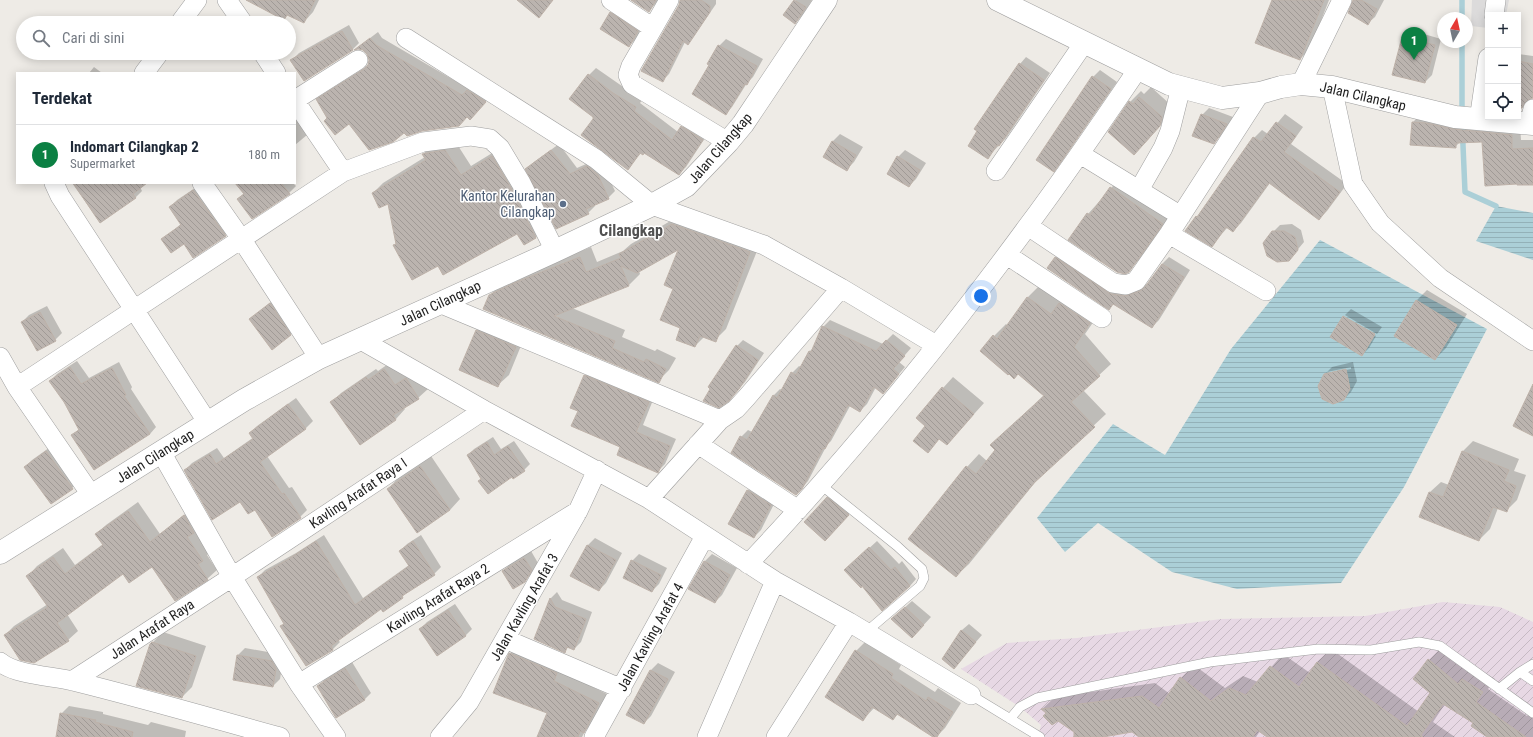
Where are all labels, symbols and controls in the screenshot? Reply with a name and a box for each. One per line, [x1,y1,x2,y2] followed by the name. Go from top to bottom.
[1437,12,1473,48] north arrow
[1485,12,1521,120] map controls
[1485,12,1521,48] button: +
[16,16,296,60] search box
[30,27,52,49] icon: search
[1401,27,1427,60] pin: 1
[62,29,124,47] text: Cari di sini
[1485,48,1521,84] button: −
[1318,78,1408,114] street label: Jalan Cilangkap
[1485,84,1521,120] button: locate
[32,88,92,108] text: Terdekat
[685,109,755,186] street label: Jalan Cilangkap
[70,138,199,156] text: Indomart Cilangkap 2
[42,147,48,162] text: 1
[248,147,280,162] text: 180 m
[70,156,135,171] text: Supermarket
[460,188,555,220] place label: Kantor Kelurahan Cilangkap
[558,199,568,209] marker: Kantor Kelurahan Cilangkap
[599,221,663,240] district label: Cilangkap
[397,277,483,329] street label: Jalan Cilangkap
[971,286,991,306] your location
[113,426,197,486] street label: Jalan Cilangkap
[306,454,410,532] street label: Kavling Arafat Raya I
[487,551,561,663] street label: Jalan Kavling Arafat 3
[384,560,492,636] street label: Kavling Arafat Raya 2
[614,580,686,694] street label: Jalan Kavling Arafat 4
[107,596,197,662] street label: Jalan Arafat Raya

